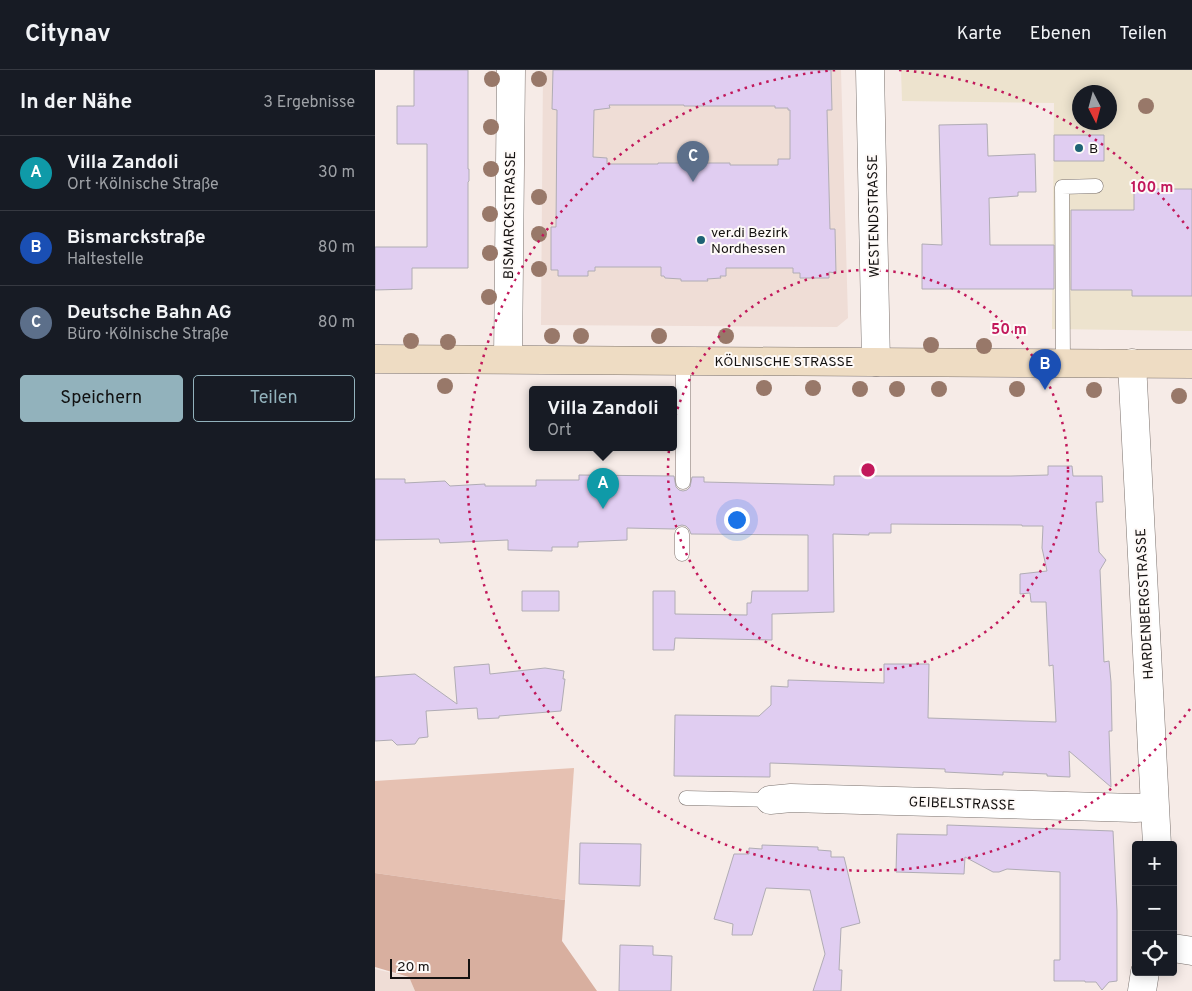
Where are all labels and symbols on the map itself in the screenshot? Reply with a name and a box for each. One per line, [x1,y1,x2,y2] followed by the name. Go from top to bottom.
[1072,85,1117,130] north arrow
[677,141,709,182] pin: C
[1089,141,1098,158] place label: B
[1073,142,1085,154] marker: B
[501,151,520,279] street label: BISMARCKSTRASSE
[865,154,884,278] street label: WESTENDSTRASSE
[1131,179,1173,198] text: 100 m
[711,225,788,258] place label: ver.di Bezirk Nordhessen
[695,234,707,246] marker: ver.di Bezirk Nordhessen
[991,321,1027,340] text: 50 m
[1029,349,1061,390] pin: B
[715,353,853,371] street label: KÖLNISCHE STRASSE
[859,461,877,479] centre of rings
[587,468,619,509] pin: A
[724,507,750,533] your location
[1133,528,1158,680] street label: HARDENBERGSTRASSE
[908,794,1015,815] street label: GEIBELSTRASSE
[390,956,470,979] scale bar

